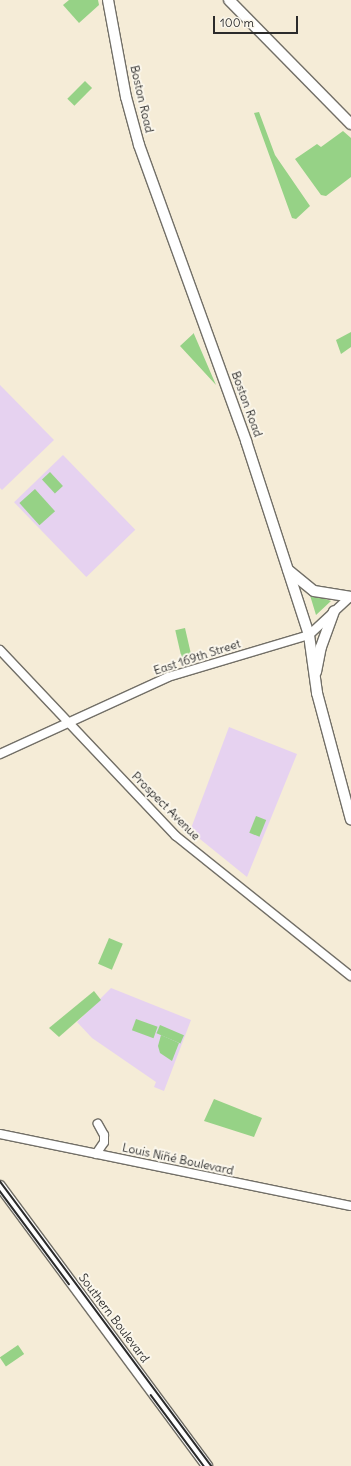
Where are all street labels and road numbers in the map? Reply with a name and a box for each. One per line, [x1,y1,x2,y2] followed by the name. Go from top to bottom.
[127,64,157,134] street label: Boston Road
[228,369,266,439] street label: Boston Road
[152,636,242,678] street label: East 169th Street
[129,769,203,843] street label: Prospect Avenue
[121,1140,235,1178] street label: Louis Niñé Boulevard
[76,1271,152,1365] street label: Southern Boulevard

